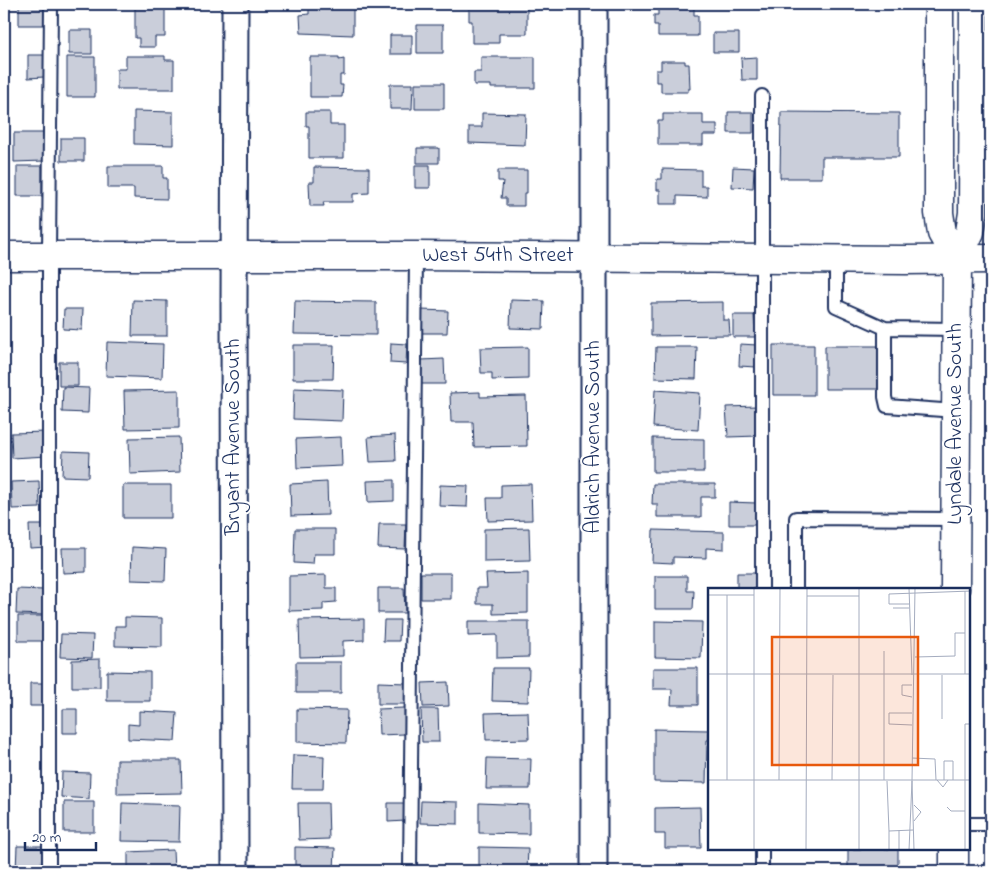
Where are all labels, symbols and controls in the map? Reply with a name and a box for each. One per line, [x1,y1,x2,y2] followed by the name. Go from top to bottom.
[422,240,574,272] street label: West 54th Street
[940,323,973,525] street label: Lyndale Avenue South
[218,339,251,536] street label: Bryant Avenue South
[578,340,610,534] street label: Aldrich Avenue South
[708,588,970,850] inset map
[25,820,96,852] scale bar
[32,827,62,849] text: 20 m

